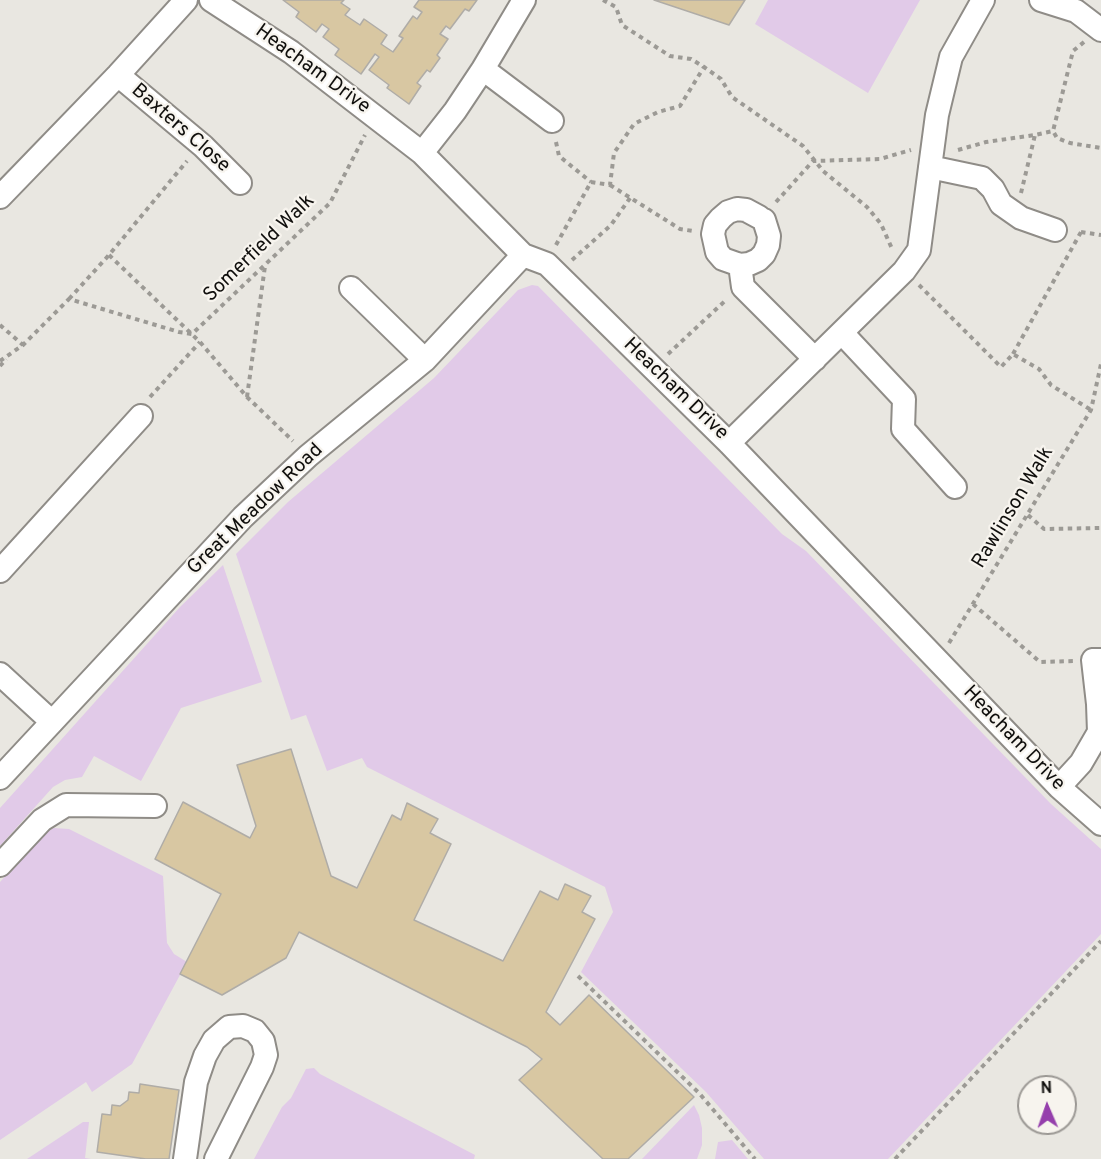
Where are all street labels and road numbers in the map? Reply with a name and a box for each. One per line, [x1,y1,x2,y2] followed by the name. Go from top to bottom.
[250,20,374,120] street label: Heacham Drive
[126,79,234,179] street label: Baxters Close
[199,190,321,308] street label: Somerfield Walk
[618,334,732,446] street label: Heacham Drive
[183,439,329,581] street label: Great Meadow Road
[968,443,1060,573] street label: Rawlinson Walk
[957,682,1069,796] street label: Heacham Drive

